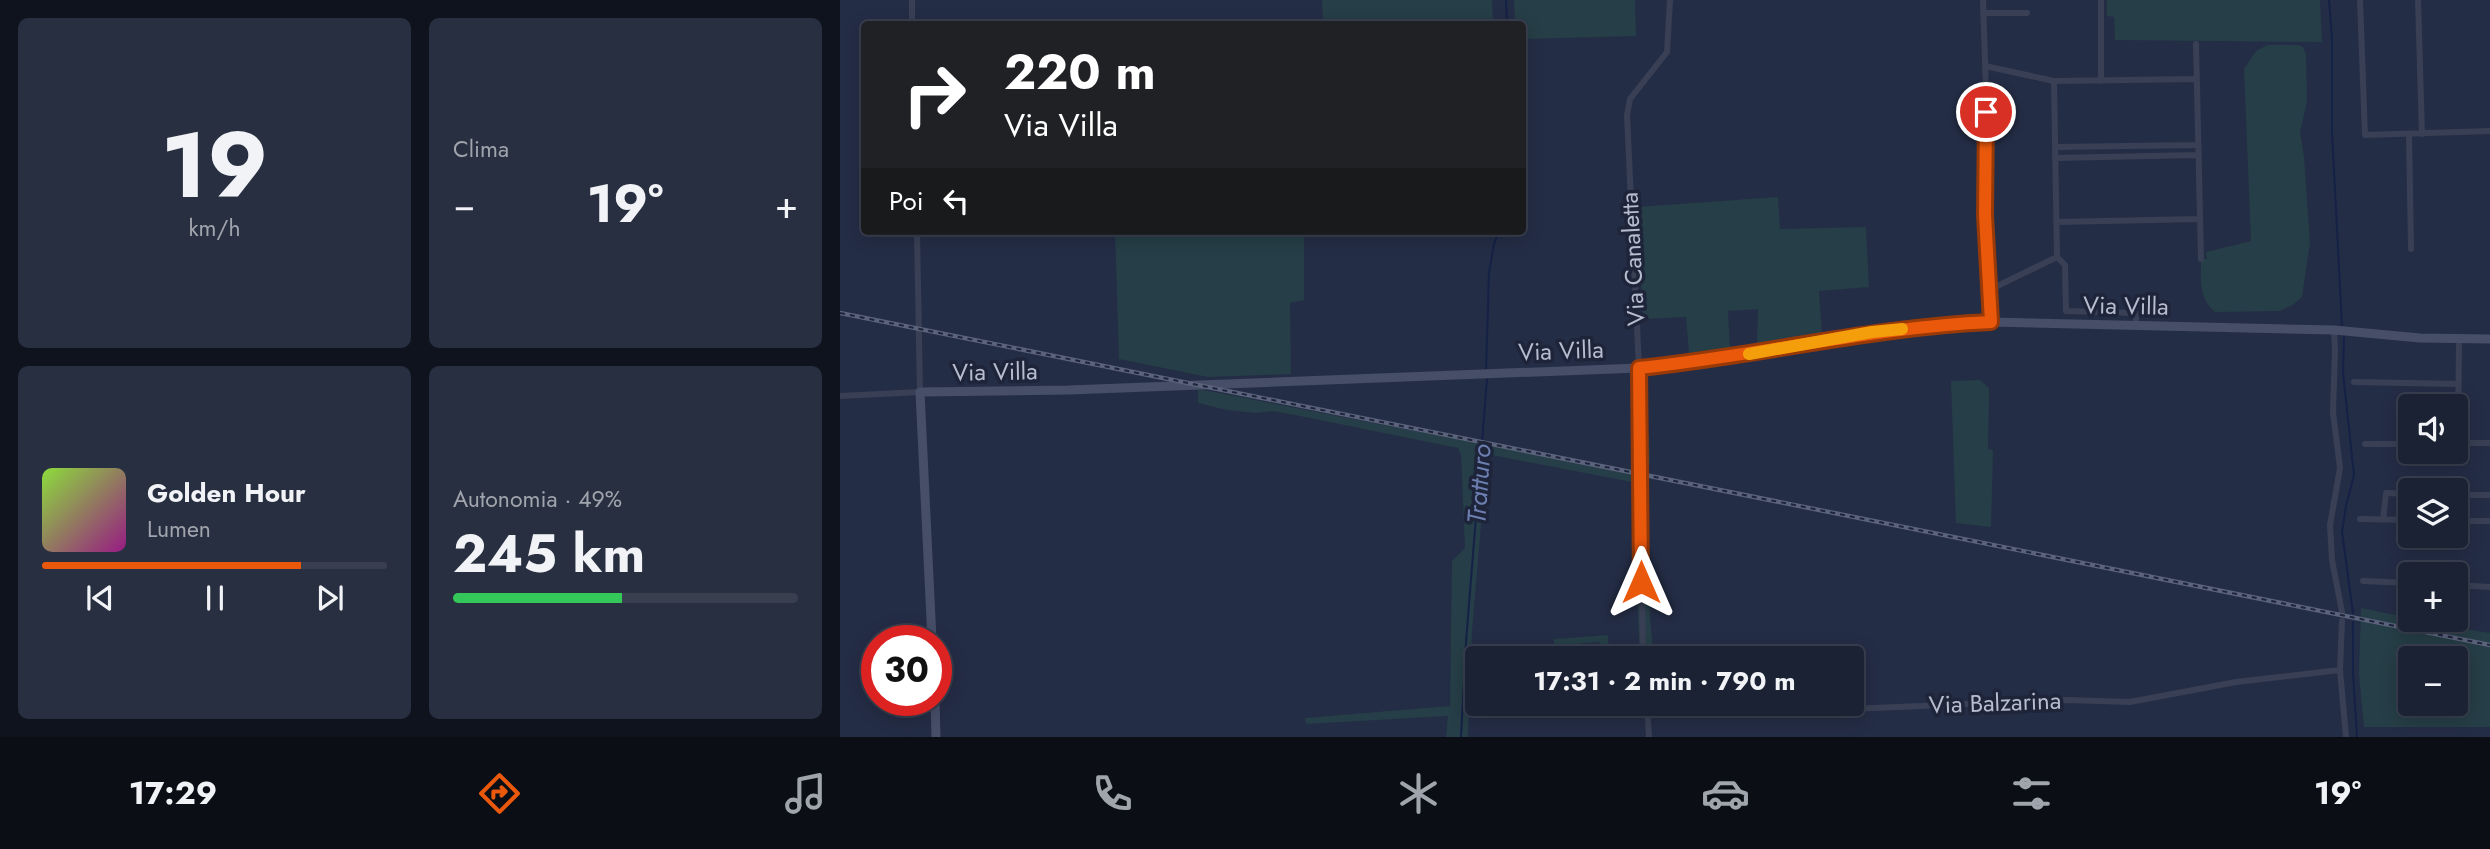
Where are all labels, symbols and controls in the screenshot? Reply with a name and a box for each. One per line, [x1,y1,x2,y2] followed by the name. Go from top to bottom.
[1004,37,1156,107] text: 220 m
[889,49,980,140] icon: right
[1956,82,2016,142] pin
[1967,93,2005,131] icon: arrive
[161,100,268,231] text: 19
[1004,102,1118,148] text: Via Villa
[453,132,509,166] text: Clima
[587,166,663,242] text: 19°
[453,177,475,232] text: −
[775,177,798,232] text: +
[889,182,923,220] text: Poi
[937,182,975,220] icon: left
[1612,191,1653,327] street label: Via Canaletta
[189,211,240,245] text: km/h
[2083,287,2169,324] street label: Via Villa
[1518,332,1604,369] street label: Via Villa
[952,353,1038,390] street label: Via Villa
[2398,394,2468,716] map controls
[2398,394,2468,464] button: sound
[1457,443,1501,525] water label: Tratturo
[147,474,306,512] text: Golden Hour
[2398,478,2468,548] button: layers
[453,482,622,516] text: Autonomia · 49%
[147,512,211,546] text: Lumen
[453,516,645,592] text: 245 km
[1604,545,1678,619] position arrow
[2398,562,2468,632] button: +
[81,579,119,617] icon: previous
[196,579,234,617] icon: pause
[311,579,349,617] icon: next
[861,625,952,716] speed limit sign: 30
[2398,646,2468,716] button: −
[1533,662,1796,700] text: 17:31 · 2 min · 790 m
[1928,683,2062,722] street label: Via Balzarina
[475,769,524,818] icon: directions
[781,769,830,818] icon: music
[1088,769,1137,818] icon: phone
[1394,769,1443,818] icon: climate
[1701,769,1750,818] icon: car
[2007,769,2056,818] icon: filters
[129,770,217,816] text: 17:29
[2314,770,2361,816] text: 19°

